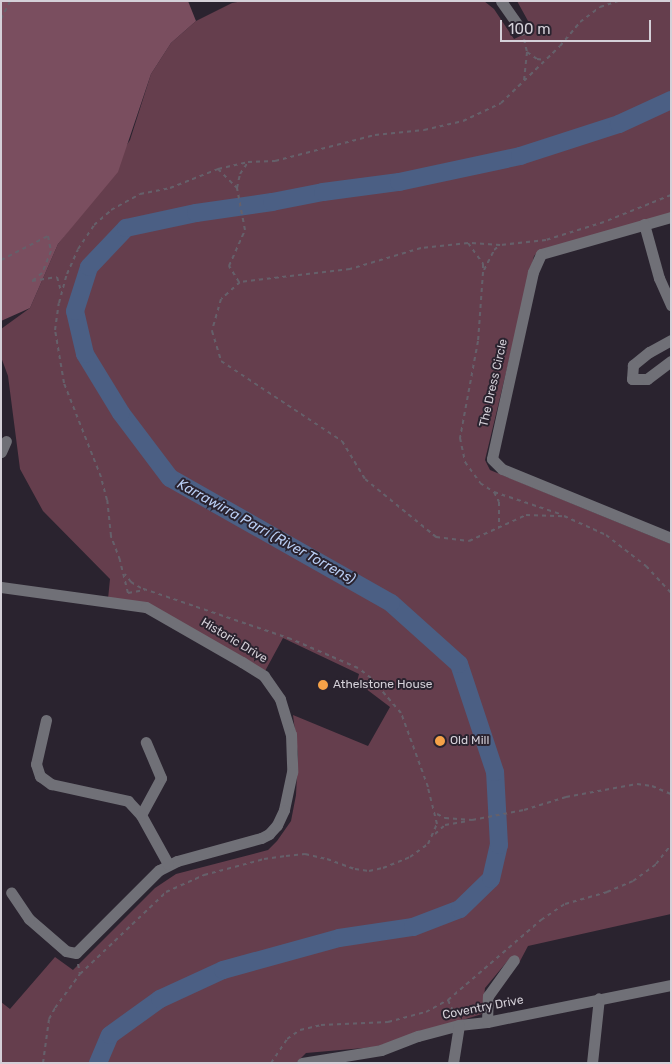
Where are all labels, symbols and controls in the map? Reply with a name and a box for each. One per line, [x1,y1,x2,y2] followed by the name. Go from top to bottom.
[502,10,653,42] scale bar
[508,20,550,38] text: 100 m
[477,338,511,428] street label: The Dress Circle
[174,476,358,588] water label: Karrawirra Parri (River Torrens)
[198,615,270,667] street label: Historic Drive
[333,678,432,692] place label: Athelstone House
[317,679,329,691] marker: Athelstone House
[450,734,489,748] place label: Old Mill
[434,735,446,747] marker: Old Mill
[441,993,525,1023] street label: Coventry Drive

